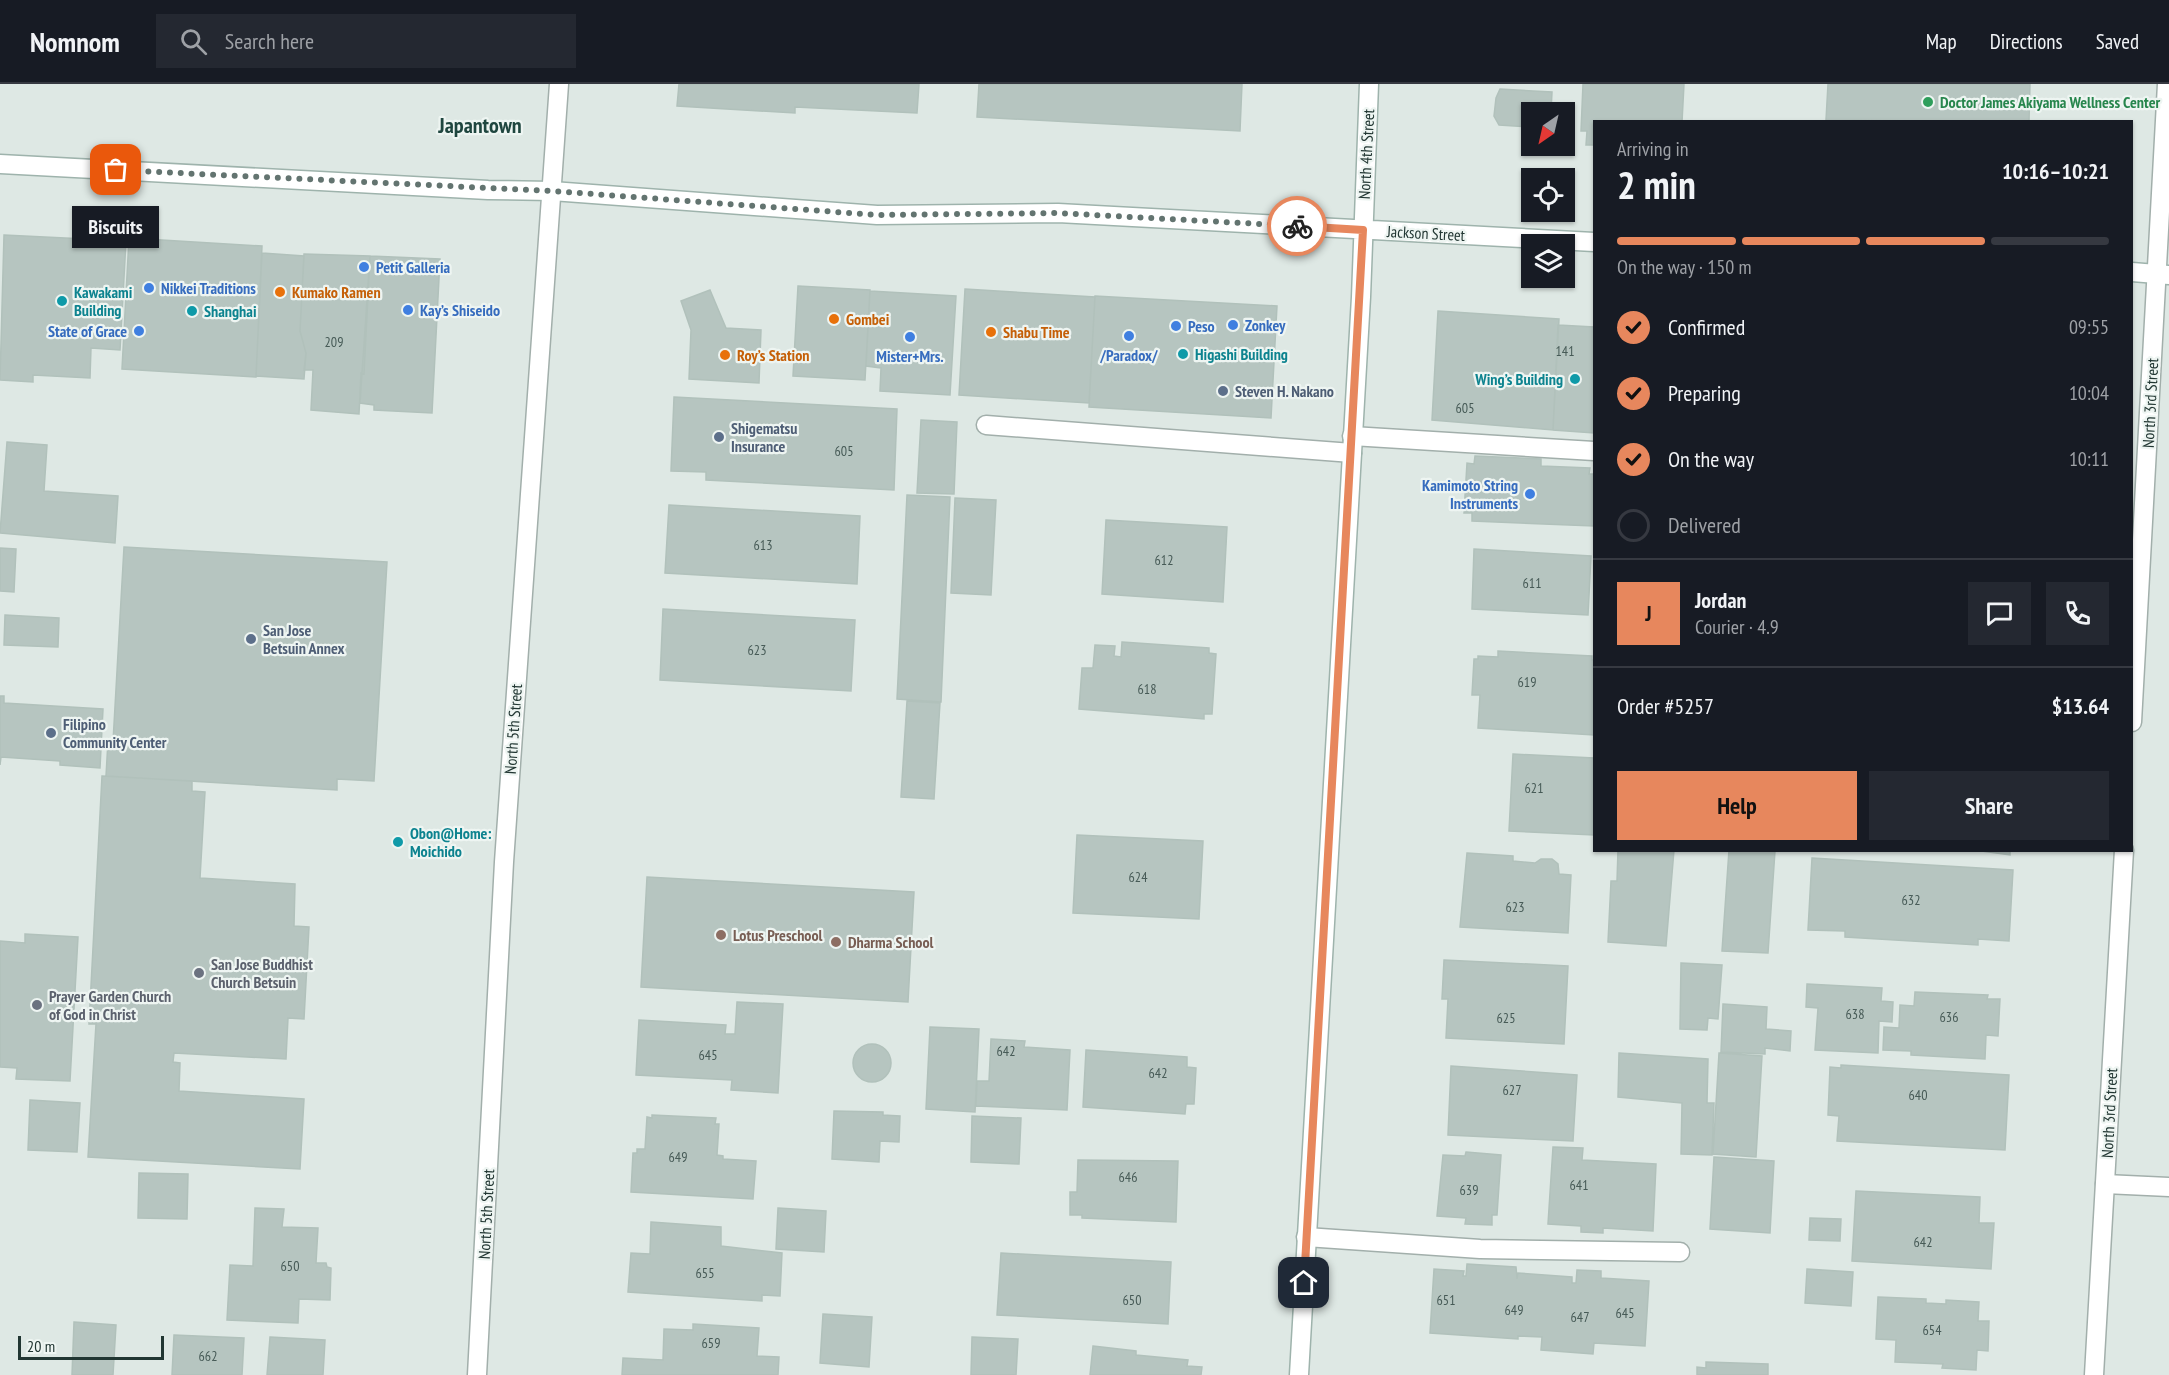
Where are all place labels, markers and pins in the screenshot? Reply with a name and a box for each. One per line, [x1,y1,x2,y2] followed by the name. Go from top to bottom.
[1940,92,2161,112] place label: Doctor James Akiyama Wellness Center
[1921,95,1935,109] marker: Doctor James Akiyama Wellness Center
[90,144,141,195] pin
[72,206,160,248] callout: Biscuits
[376,257,451,277] place label: Petit Galleria
[357,260,371,274] marker: Petit Galleria
[161,278,256,298] place label: Nikkei Traditions
[142,281,156,295] marker: Nikkei Traditions
[74,282,133,320] place label: Kawakami Building
[292,282,381,302] place label: Kumako Ramen
[273,285,287,299] marker: Kumako Ramen
[55,294,69,308] marker: Kawakami Building
[420,300,500,320] place label: Kay’s Shiseido
[204,301,257,321] place label: Shanghai
[401,303,415,317] marker: Kay’s Shiseido
[185,304,199,318] marker: Shanghai
[846,309,890,329] place label: Gombei
[827,312,841,326] marker: Gombei
[1245,315,1286,335] place label: Zonkey
[1188,316,1215,336] place label: Peso
[1226,318,1240,332] marker: Zonkey
[1169,319,1183,333] marker: Peso
[48,321,127,341] place label: State of Grace
[1003,322,1070,342] place label: Shabu Time
[132,324,146,338] marker: State of Grace
[984,325,998,339] marker: Shabu Time
[1122,329,1136,343] marker: /Paradox/
[903,330,917,344] marker: Mister+Mrs.
[1195,344,1288,364] place label: Higashi Building
[737,345,810,365] place label: Roy’s Station
[1099,345,1158,365] place label: /Paradox/
[876,346,944,366] place label: Mister+Mrs.
[1176,347,1190,361] marker: Higashi Building
[718,348,732,362] marker: Roy’s Station
[1474,369,1563,389] place label: Wing’s Building
[1568,372,1582,386] marker: Wing’s Building
[1235,381,1334,401] place label: Steven H. Nakano
[1216,384,1230,398] marker: Steven H. Nakano
[731,418,797,456] place label: Shigematsu Insurance
[712,430,726,444] marker: Shigematsu Insurance
[1422,475,1518,513] place label: Kamimoto String Instruments
[1523,487,1537,501] marker: Kamimoto String Instruments
[263,620,345,658] place label: San Jose Betsuin Annex
[244,632,258,646] marker: San Jose Betsuin Annex
[63,714,167,752] place label: Filipino Community Center
[44,726,58,740] marker: Filipino Community Center
[410,823,491,861] place label: Obon@Home: Moichido
[391,835,405,849] marker: Obon@Home: Moichido
[733,925,823,945] place label: Lotus Preschool
[714,928,728,942] marker: Lotus Preschool
[848,932,934,952] place label: Dharma School
[829,935,843,949] marker: Dharma School
[211,954,313,992] place label: San Jose Buddhist Church Betsuin
[192,966,206,980] marker: San Jose Buddhist Church Betsuin
[49,986,171,1024] place label: Prayer Garden Church of God in Christ
[30,998,44,1012] marker: Prayer Garden Church of God in Christ
[1278,1257,1329,1308] pin

